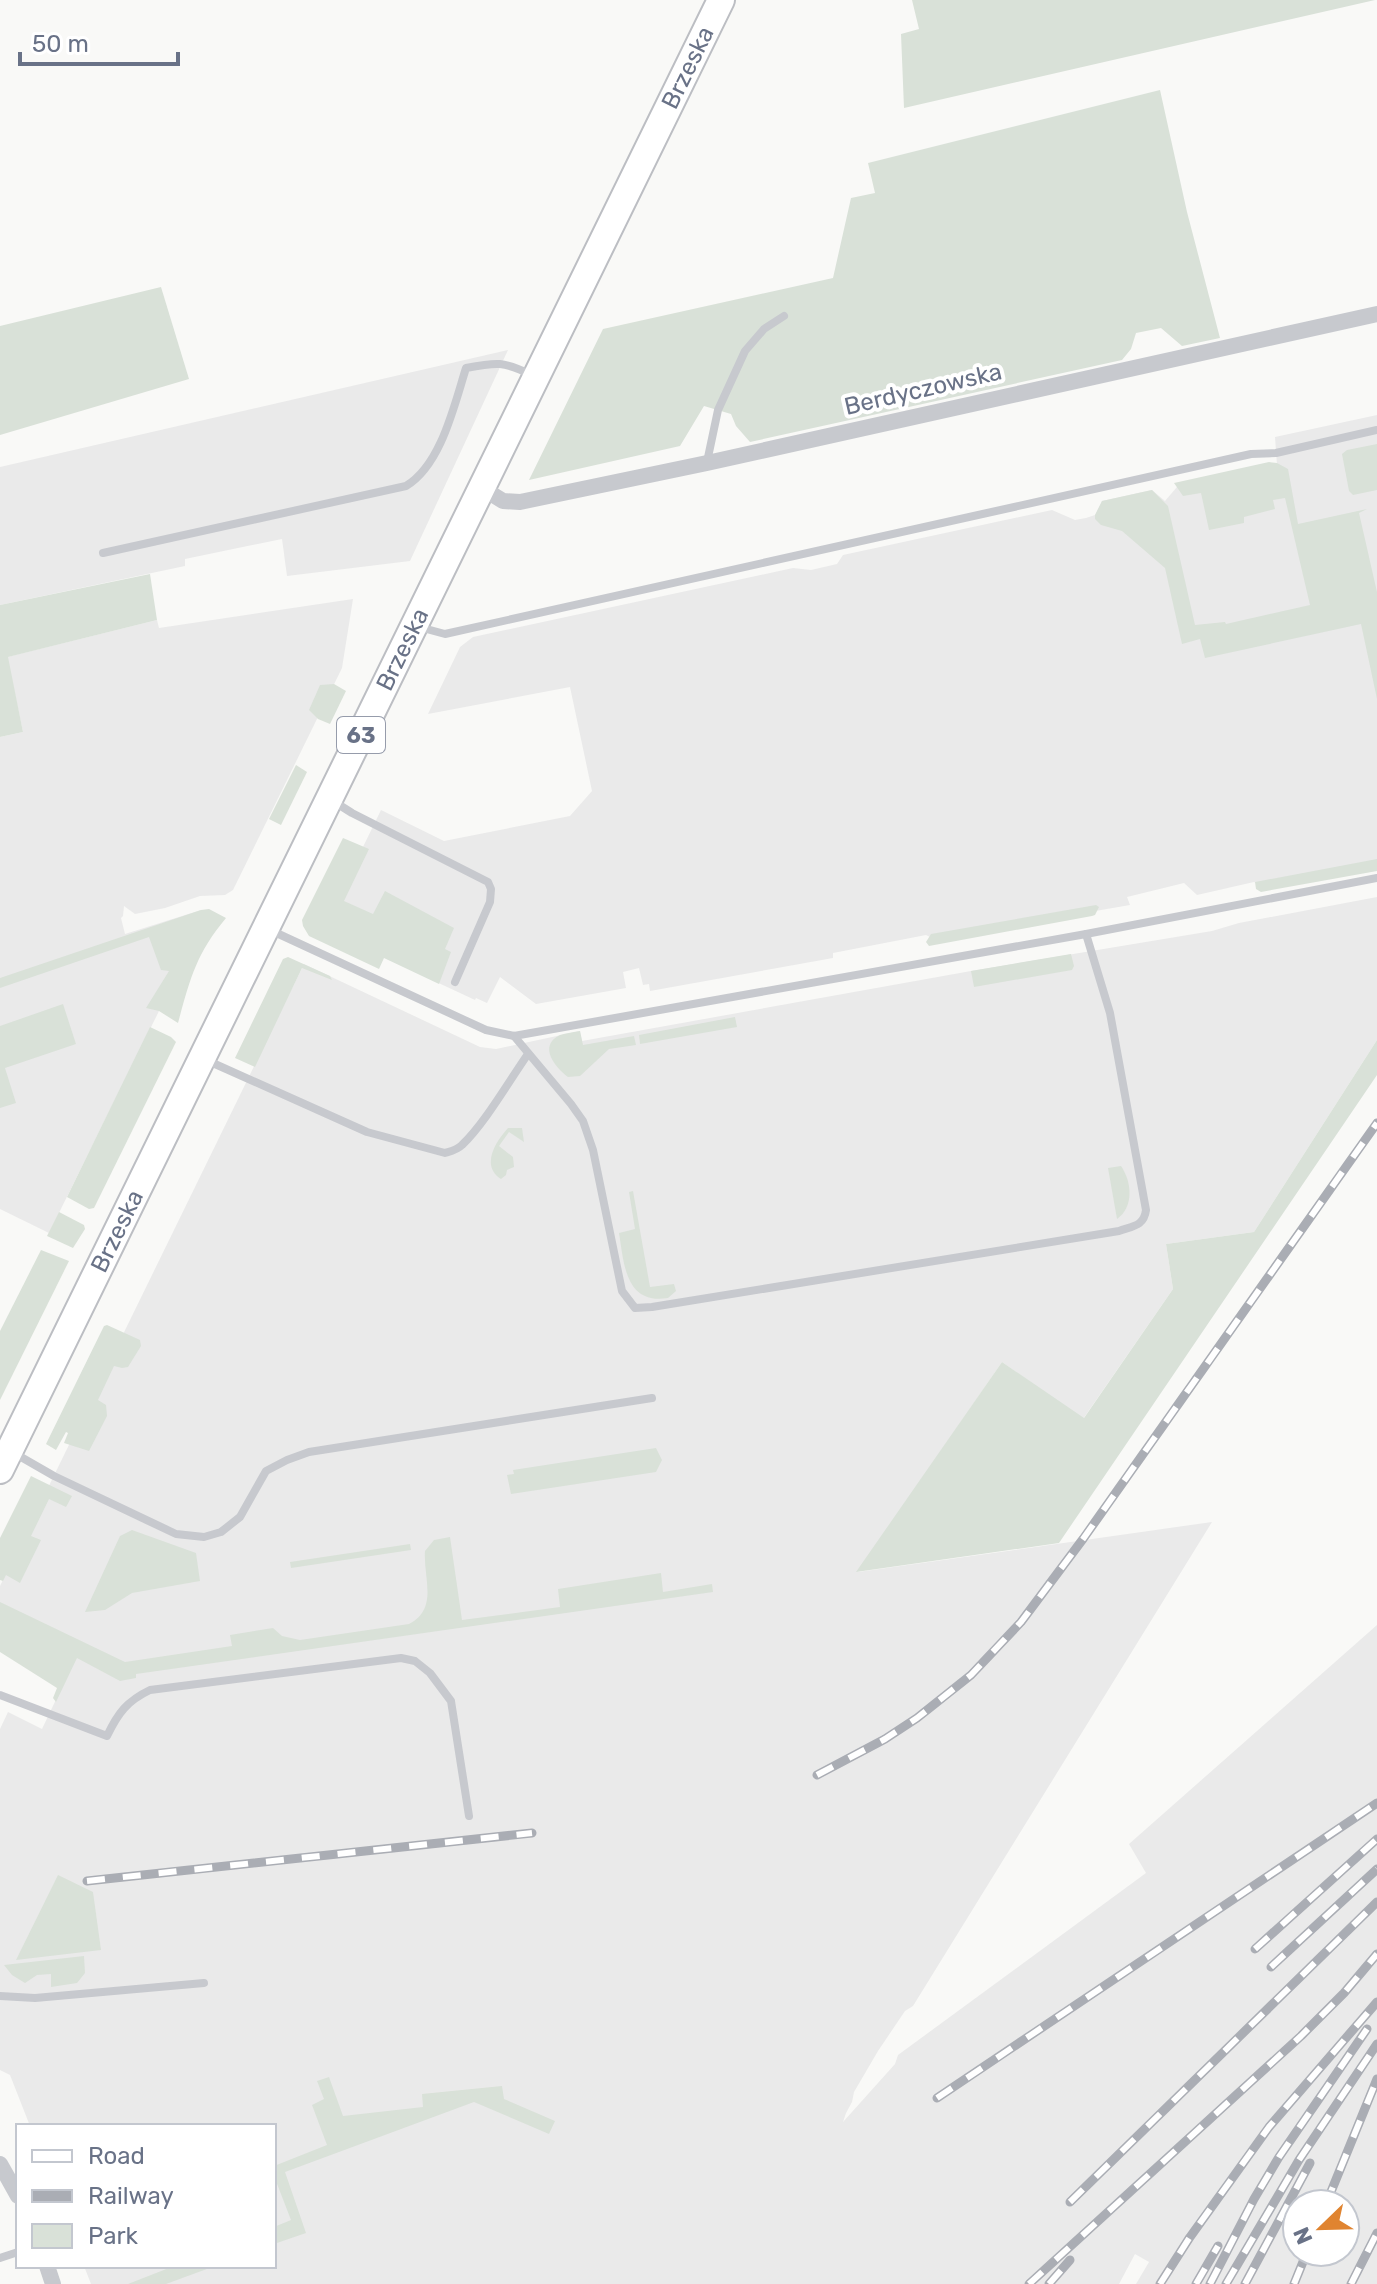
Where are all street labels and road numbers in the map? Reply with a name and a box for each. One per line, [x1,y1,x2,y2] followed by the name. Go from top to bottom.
[656,22,720,113] street label: Brzeska
[842,357,1004,421] street label: Berdyczowska
[370,604,435,695] street label: Brzeska
[337,717,385,753] road number: 63
[85,1185,149,1277] street label: Brzeska

